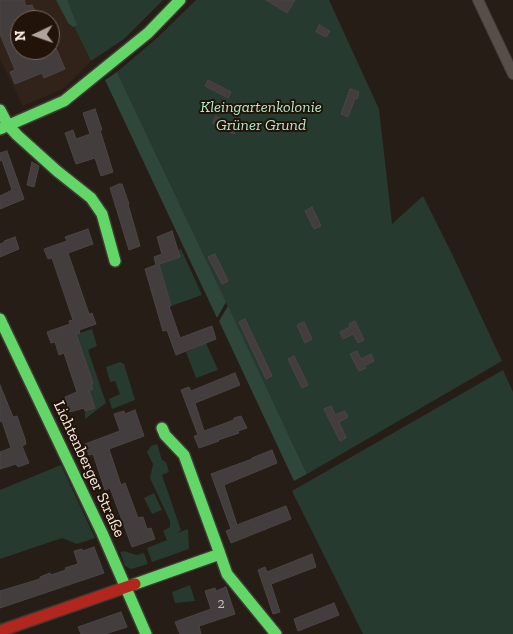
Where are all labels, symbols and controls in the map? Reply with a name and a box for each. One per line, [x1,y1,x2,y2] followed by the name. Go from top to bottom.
[10,10,60,60] north arrow
[12,30,29,42] text: N
[200,97,322,135] park label: Kleingartenkolonie Grüner Grund
[49,398,129,540] street label: Lichtenberger Straße
[217,596,225,612] house number: 2

